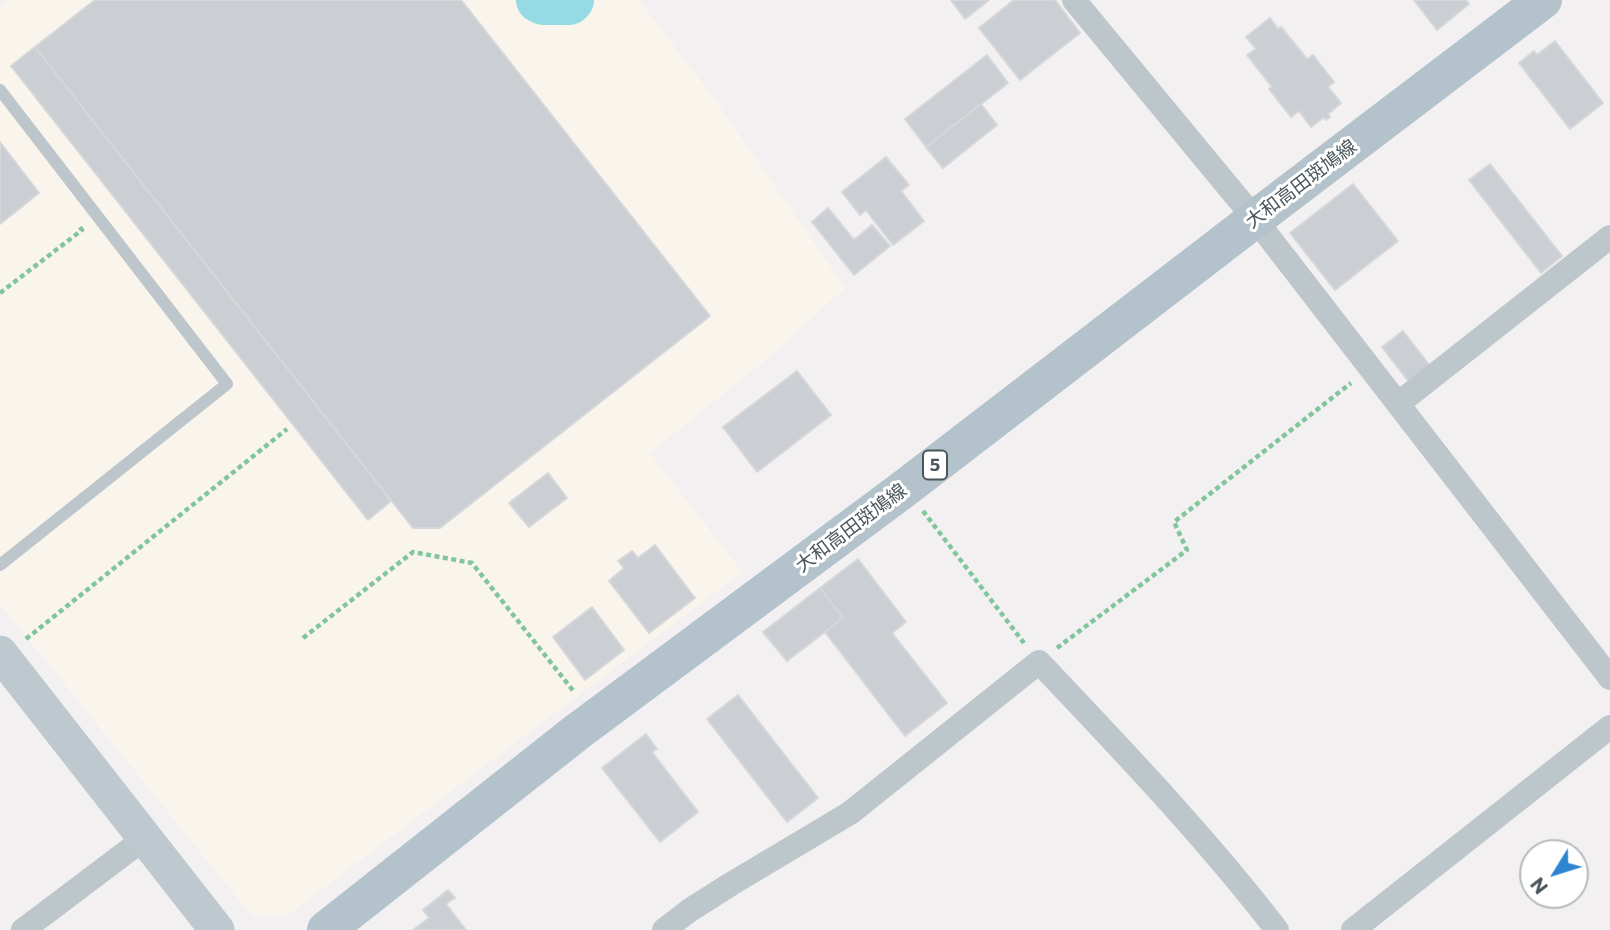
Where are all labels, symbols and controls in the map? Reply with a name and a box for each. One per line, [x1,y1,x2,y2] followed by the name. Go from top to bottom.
[1241,135,1361,233] street label: 大和高田斑鳩線
[923,450,947,480] road number: 5
[791,479,911,577] street label: 大和高田斑鳩線
[1519,839,1589,909] north arrow
[1525,873,1552,899] text: N

